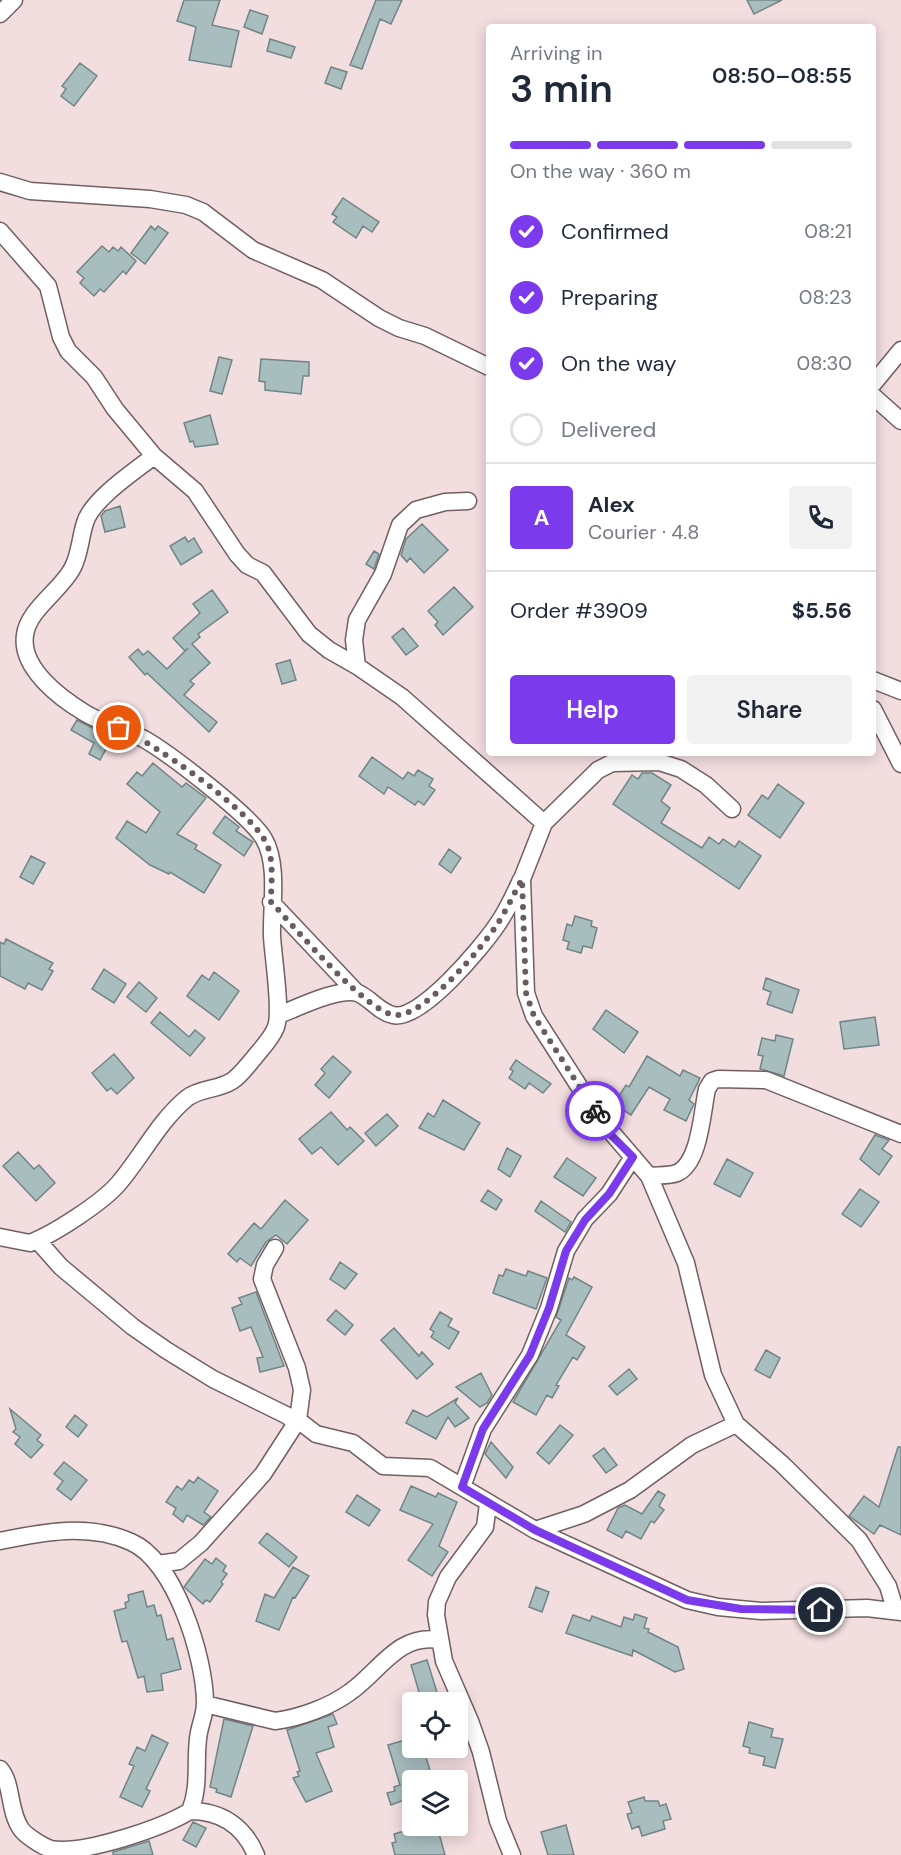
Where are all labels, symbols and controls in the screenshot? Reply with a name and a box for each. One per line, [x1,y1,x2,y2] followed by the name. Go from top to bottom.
[510,40,602,66] text: Arriving in
[712,61,852,90] text: 08:50–08:55
[510,63,613,114] text: 3 min
[510,158,691,184] text: On the way · 360 m
[510,215,543,248] icon: check
[561,217,669,246] text: Confirmed
[804,218,852,244] text: 08:21
[510,281,543,314] icon: check
[561,283,658,312] text: Preparing
[799,284,852,310] text: 08:23
[510,347,543,380] icon: check
[561,349,676,378] text: On the way
[797,350,852,376] text: 08:30
[561,415,656,444] text: Delivered
[789,486,852,549] button: phone
[588,490,635,519] text: Alex
[534,503,549,532] text: A
[588,519,699,545] text: Courier · 4.8
[510,596,648,625] text: Order #3909
[792,596,852,625] text: $5.56
[510,675,675,744] button: Help
[687,675,852,744] button: Share
[93,702,144,753] pin
[102,711,135,744] icon: bag
[565,1081,625,1141] courier
[579,1095,612,1128] icon: bike
[795,1584,846,1635] pin
[804,1593,837,1626] icon: home
[402,1692,468,1836] map controls
[402,1692,468,1758] button: locate
[402,1770,468,1836] button: layers

